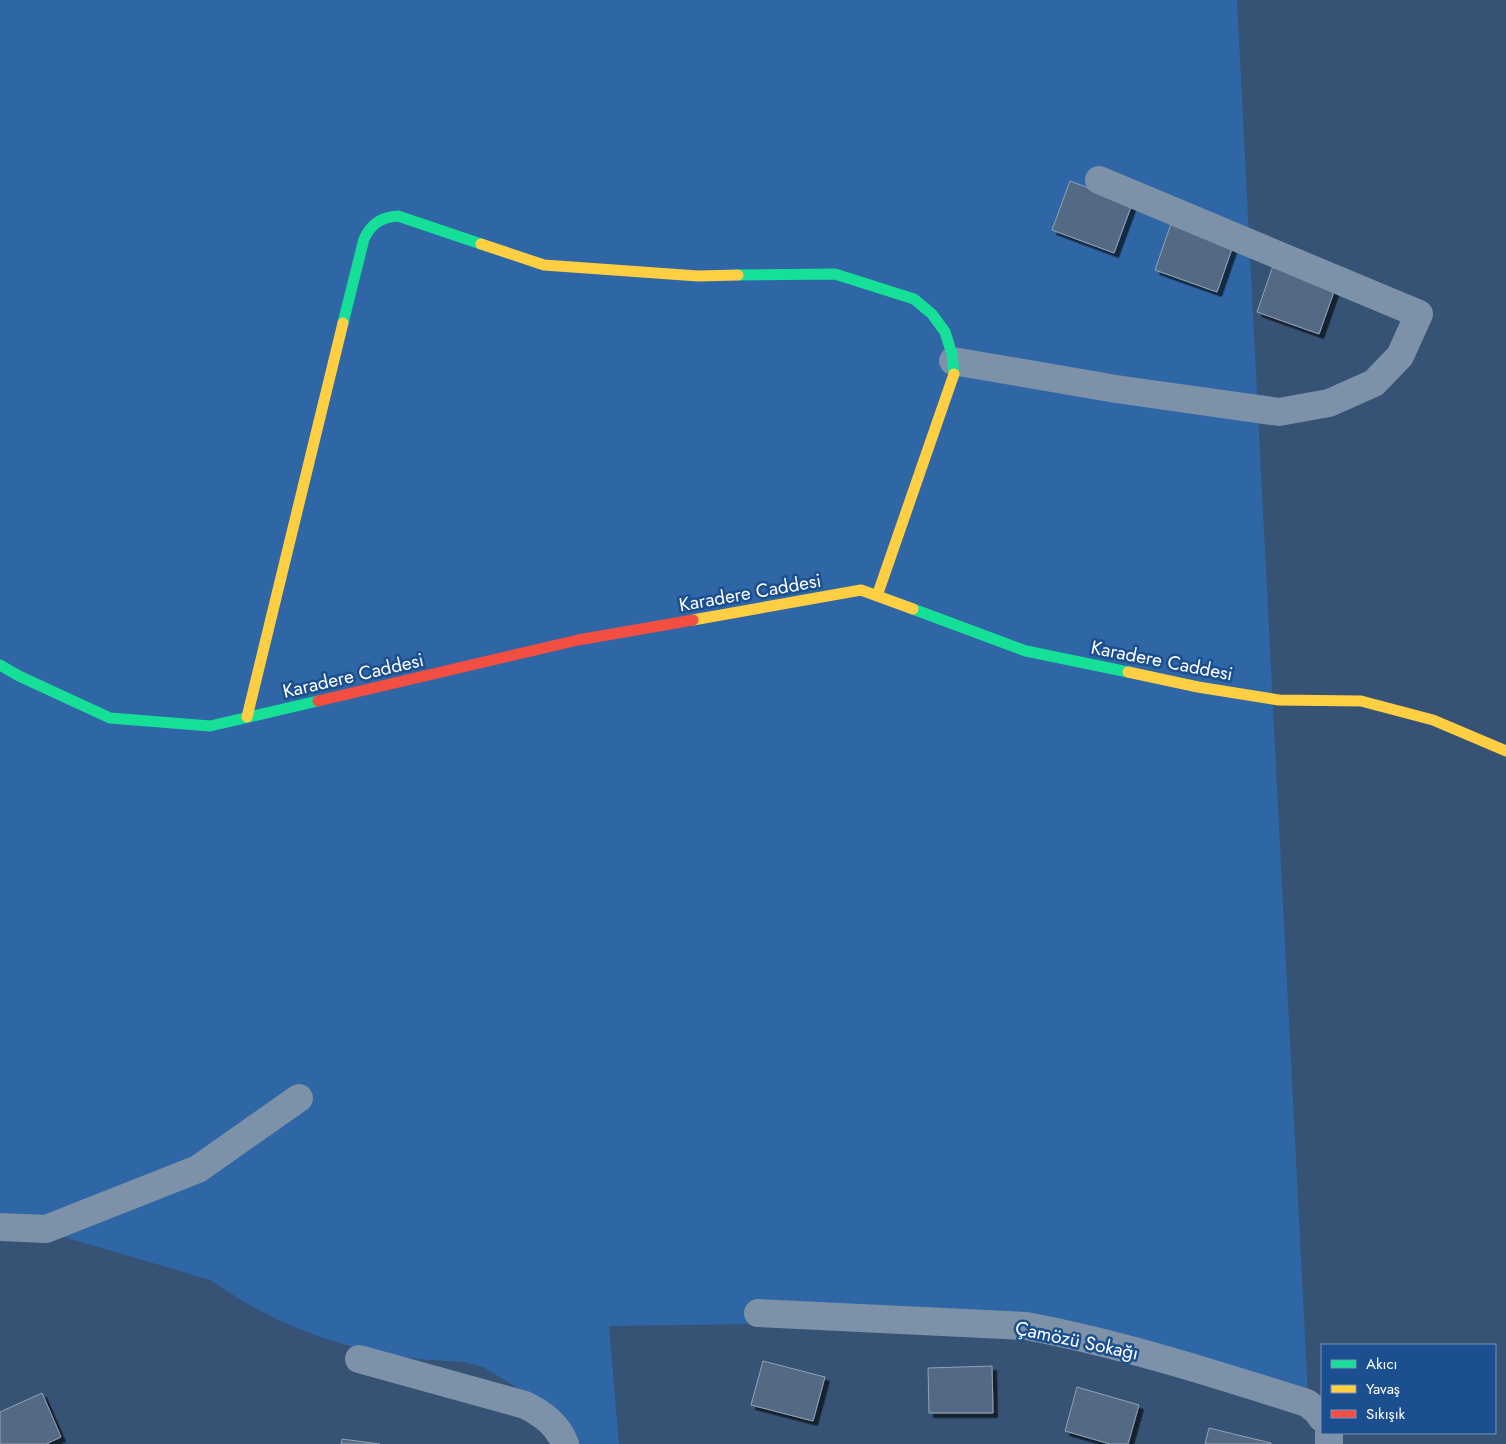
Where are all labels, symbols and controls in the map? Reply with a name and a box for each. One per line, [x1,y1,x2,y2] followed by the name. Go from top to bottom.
[677,567,823,618] street label: Karadere Caddesi
[1089,633,1235,687] street label: Karadere Caddesi
[280,646,426,705] street label: Karadere Caddesi
[1013,1314,1141,1367] street label: Çamözü Sokağı
[1321,1344,1496,1434] legend
[1366,1353,1397,1375] text: Akıcı
[1366,1378,1400,1400] text: Yavaş
[1366,1403,1406,1425] text: Sıkışık

